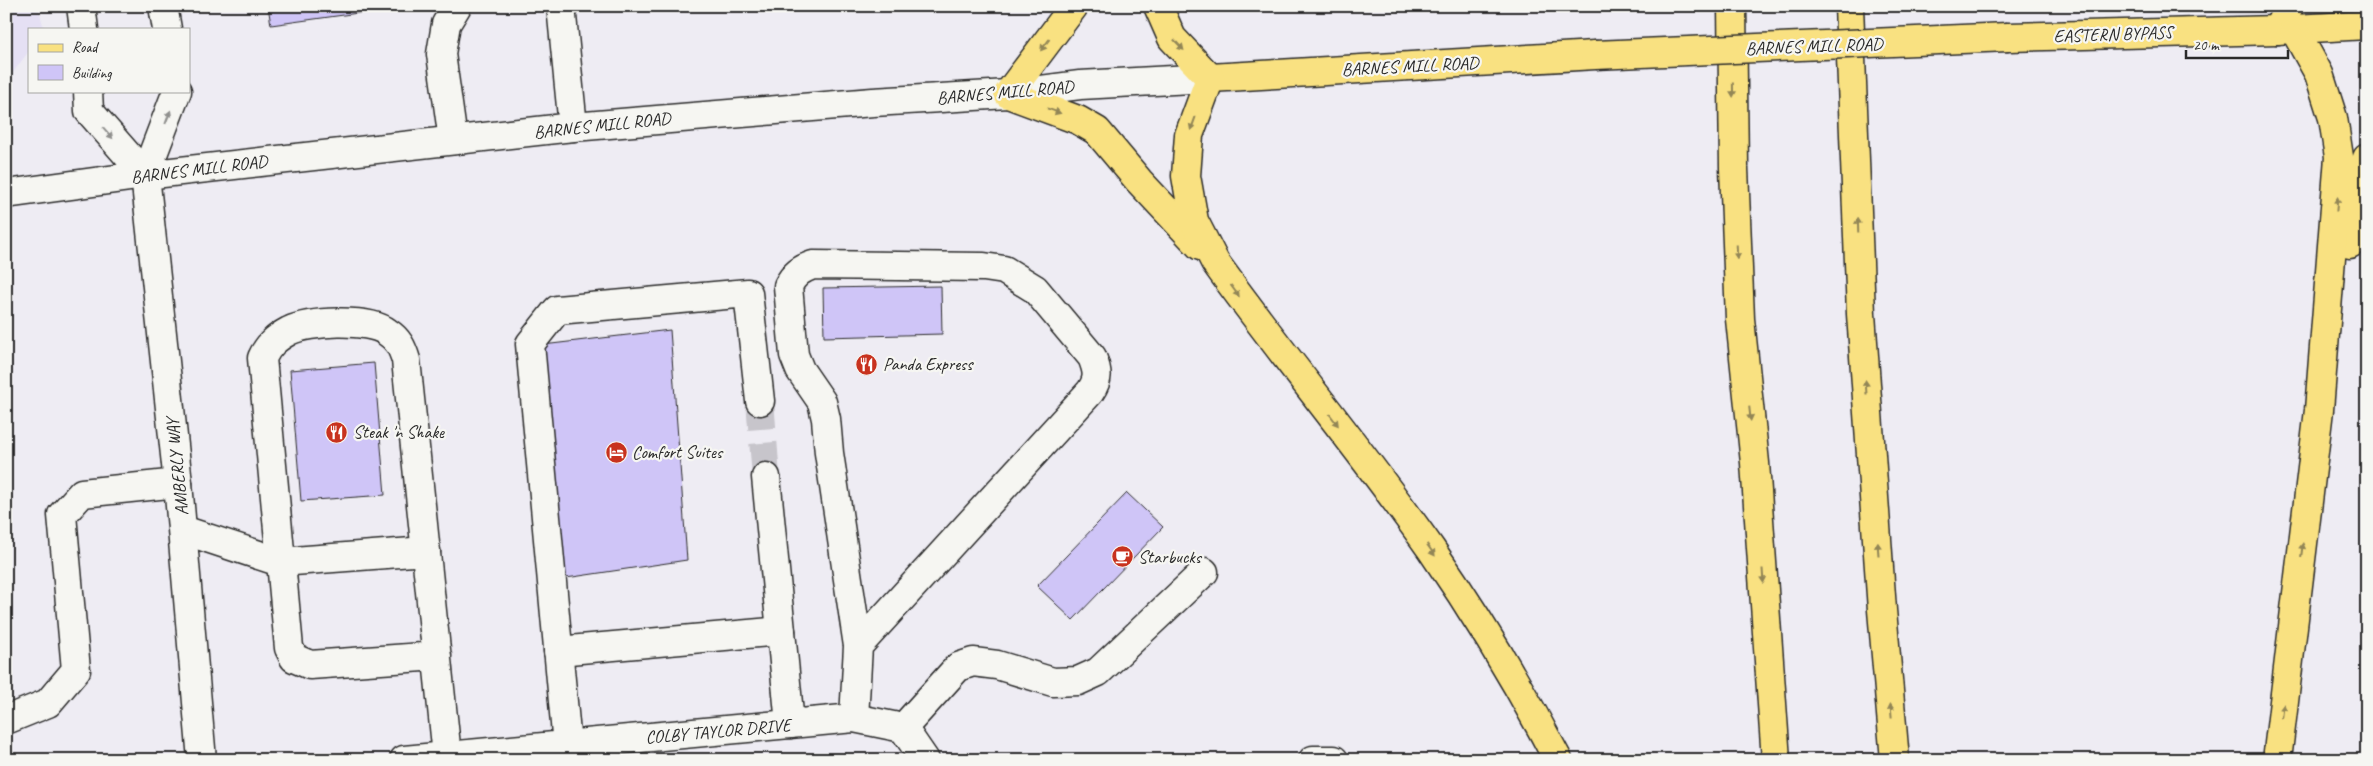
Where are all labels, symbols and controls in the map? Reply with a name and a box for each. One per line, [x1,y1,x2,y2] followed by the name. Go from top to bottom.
[2053,21,2176,47] street label: EASTERN BYPASS
[28,28,190,92] legend
[2186,28,2288,60] scale bar
[1745,33,1884,59] street label: BARNES MILL ROAD
[2193,36,2220,55] text: 20 m
[72,38,99,57] text: Road
[1039,38,1050,51] one-way arrow
[1173,39,1185,51] one-way arrow
[1341,51,1481,81] street label: BARNES MILL ROAD
[72,64,112,83] text: Building
[936,75,1076,109] street label: BARNES MILL ROAD
[1729,82,1737,98] one-way arrow
[533,107,673,143] street label: BARNES MILL ROAD
[1046,108,1061,115] one-way arrow
[164,109,172,124] one-way arrow
[1189,117,1197,132] one-way arrow
[103,126,114,139] one-way arrow
[130,150,270,188] street label: BARNES MILL ROAD
[2333,196,2341,212] one-way arrow
[1853,217,1861,233] one-way arrow
[1733,245,1741,261] one-way arrow
[1230,284,1241,297] one-way arrow
[855,352,879,376] restaurant icon: Panda Express
[883,353,974,375] place label: Panda Express
[1862,379,1870,395] one-way arrow
[1746,407,1754,423] one-way arrow
[161,413,193,517] street label: AMBERLY WAY
[1329,413,1340,426] one-way arrow
[325,420,349,444] restaurant icon: Steak 'n Shake
[353,421,445,443] place label: Steak 'n Shake
[604,440,628,464] hotel icon: Comfort Suites
[632,441,724,463] place label: Comfort Suites
[1873,541,1881,557] one-way arrow
[2298,542,2306,558] one-way arrow
[1426,543,1436,557] one-way arrow
[1110,545,1134,569] cafe icon: Starbucks
[1138,546,1203,568] place label: Starbucks
[1760,569,1768,585] one-way arrow
[1887,703,1895,719] one-way arrow
[2279,703,2287,719] one-way arrow
[644,714,794,748] street label: COLBY TAYLOR DRIVE

